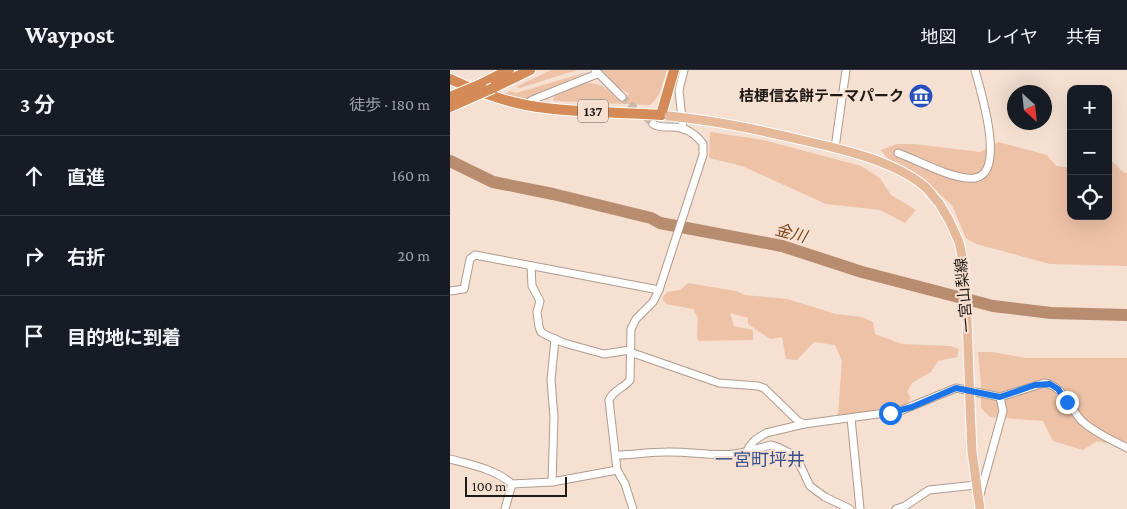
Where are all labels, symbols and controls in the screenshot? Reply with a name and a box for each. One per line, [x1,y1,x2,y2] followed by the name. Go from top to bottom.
[25,21,114,48] text: Waypost
[921,27,957,47] text: 地図
[985,27,1038,47] text: レイヤ
[1066,27,1102,47] text: 共有
[908,83,934,109] museum icon: 桔梗信玄餅テーマパーク
[1007,85,1052,130] north arrow
[1067,85,1112,220] map controls
[1067,85,1112,130] button: +
[739,88,904,104] place label: 桔梗信玄餅テーマパーク
[20,93,55,117] text: 3 分
[349,96,430,113] text: 徒歩 · 180 m
[578,99,608,122] road number: 137
[1067,130,1112,175] button: −
[20,162,48,190] icon: ahead
[67,167,105,188] text: 直進
[392,167,430,184] text: 160 m
[1067,175,1112,220] button: locate
[773,221,811,246] water label: 金川
[20,242,48,270] icon: right
[67,247,105,268] text: 右折
[397,247,430,264] text: 20 m
[953,257,975,333] street label: 一宮山梨線
[20,322,48,350] icon: arrive
[67,327,181,348] text: 目的地に到着
[1056,391,1079,414] route end
[879,402,902,425] route start
[715,450,805,470] district label: 一宮町坪井
[465,474,568,497] scale bar
[472,478,506,494] text: 100 m

